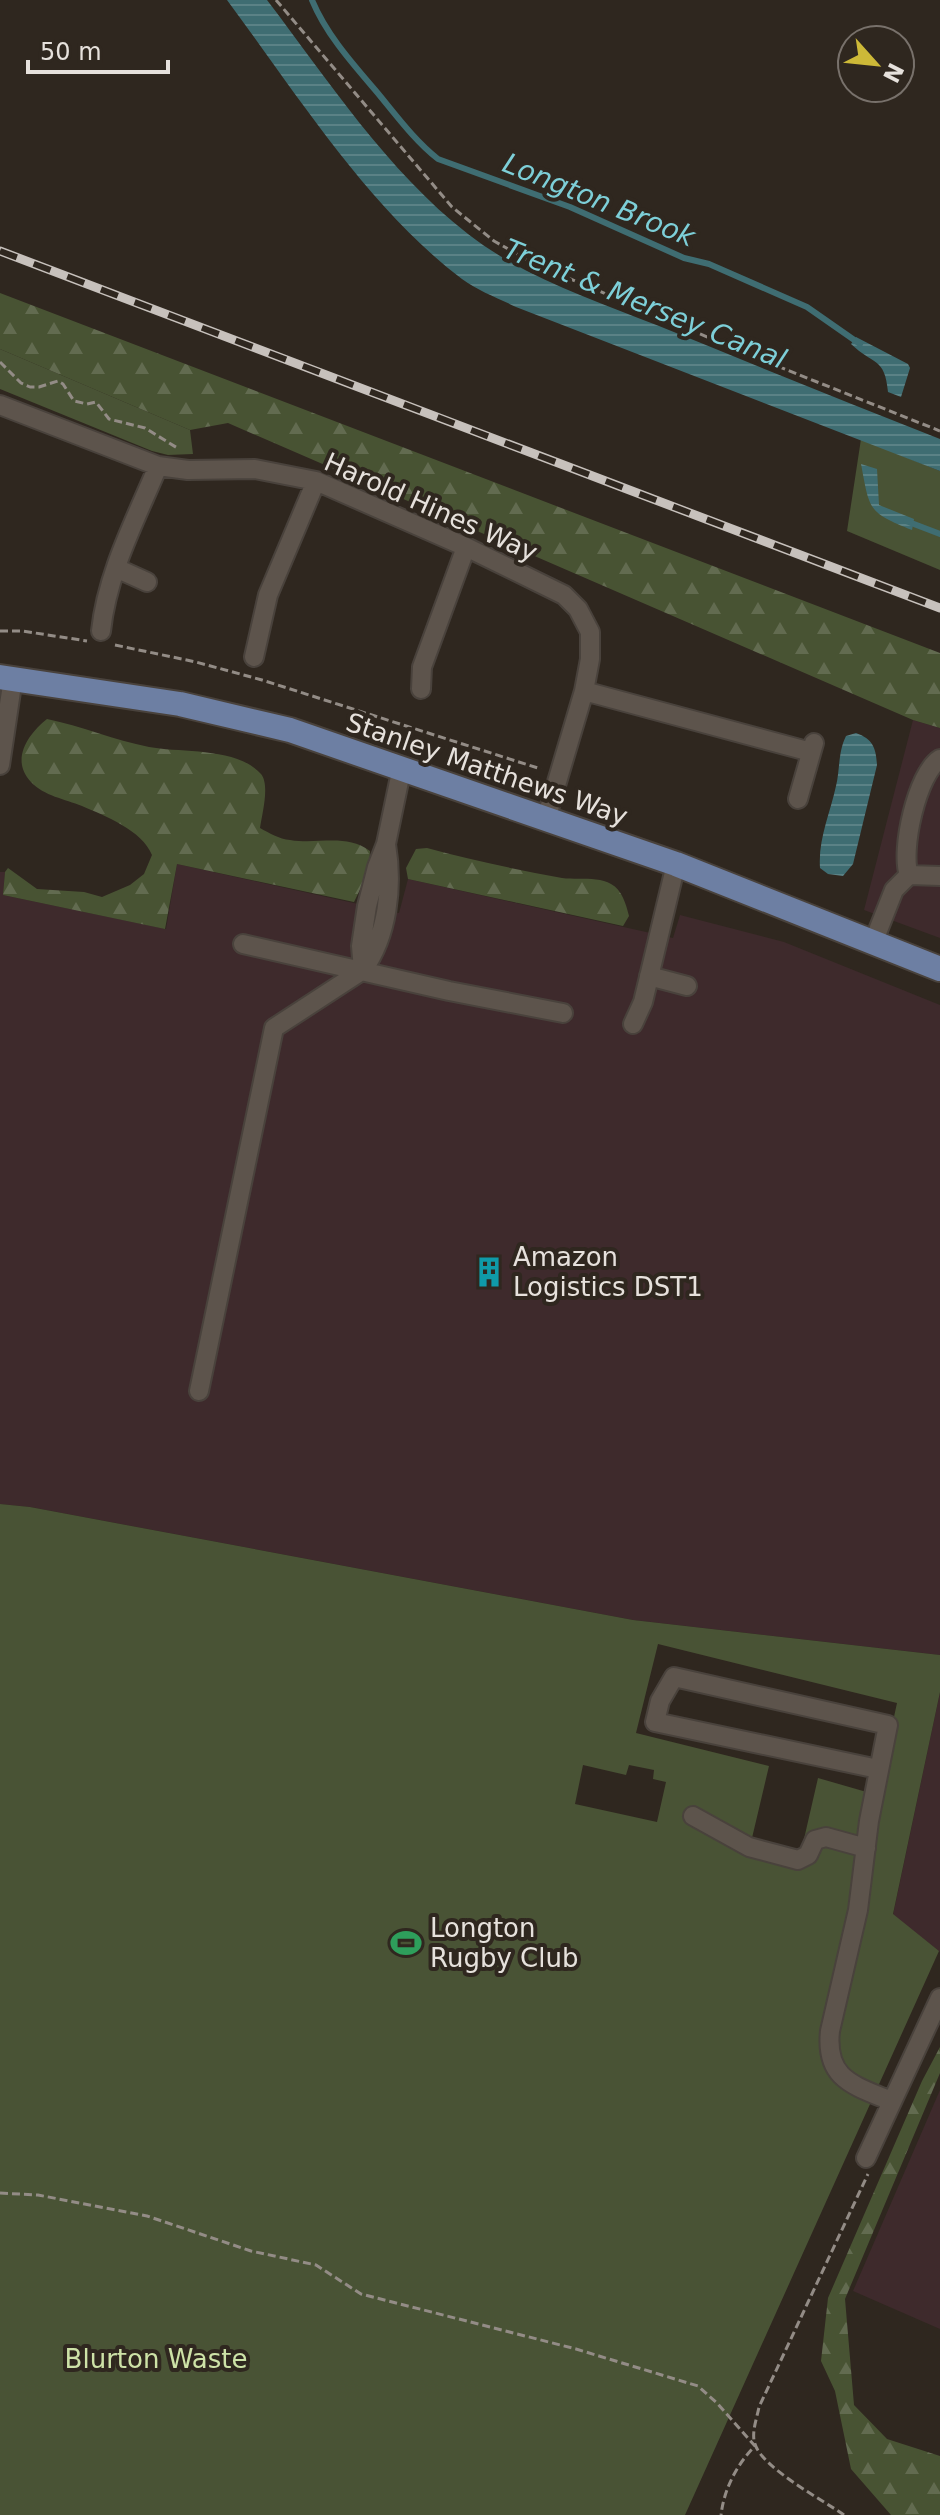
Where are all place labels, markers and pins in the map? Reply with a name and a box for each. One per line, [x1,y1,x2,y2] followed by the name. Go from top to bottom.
[513,1242,703,1302] place label: Amazon Logistics DST1
[472,1255,506,1289] building icon: Amazon Logistics DST1
[430,1913,578,1973] place label: Longton Rugby Club
[389,1926,423,1960] sports icon: Longton Rugby Club

